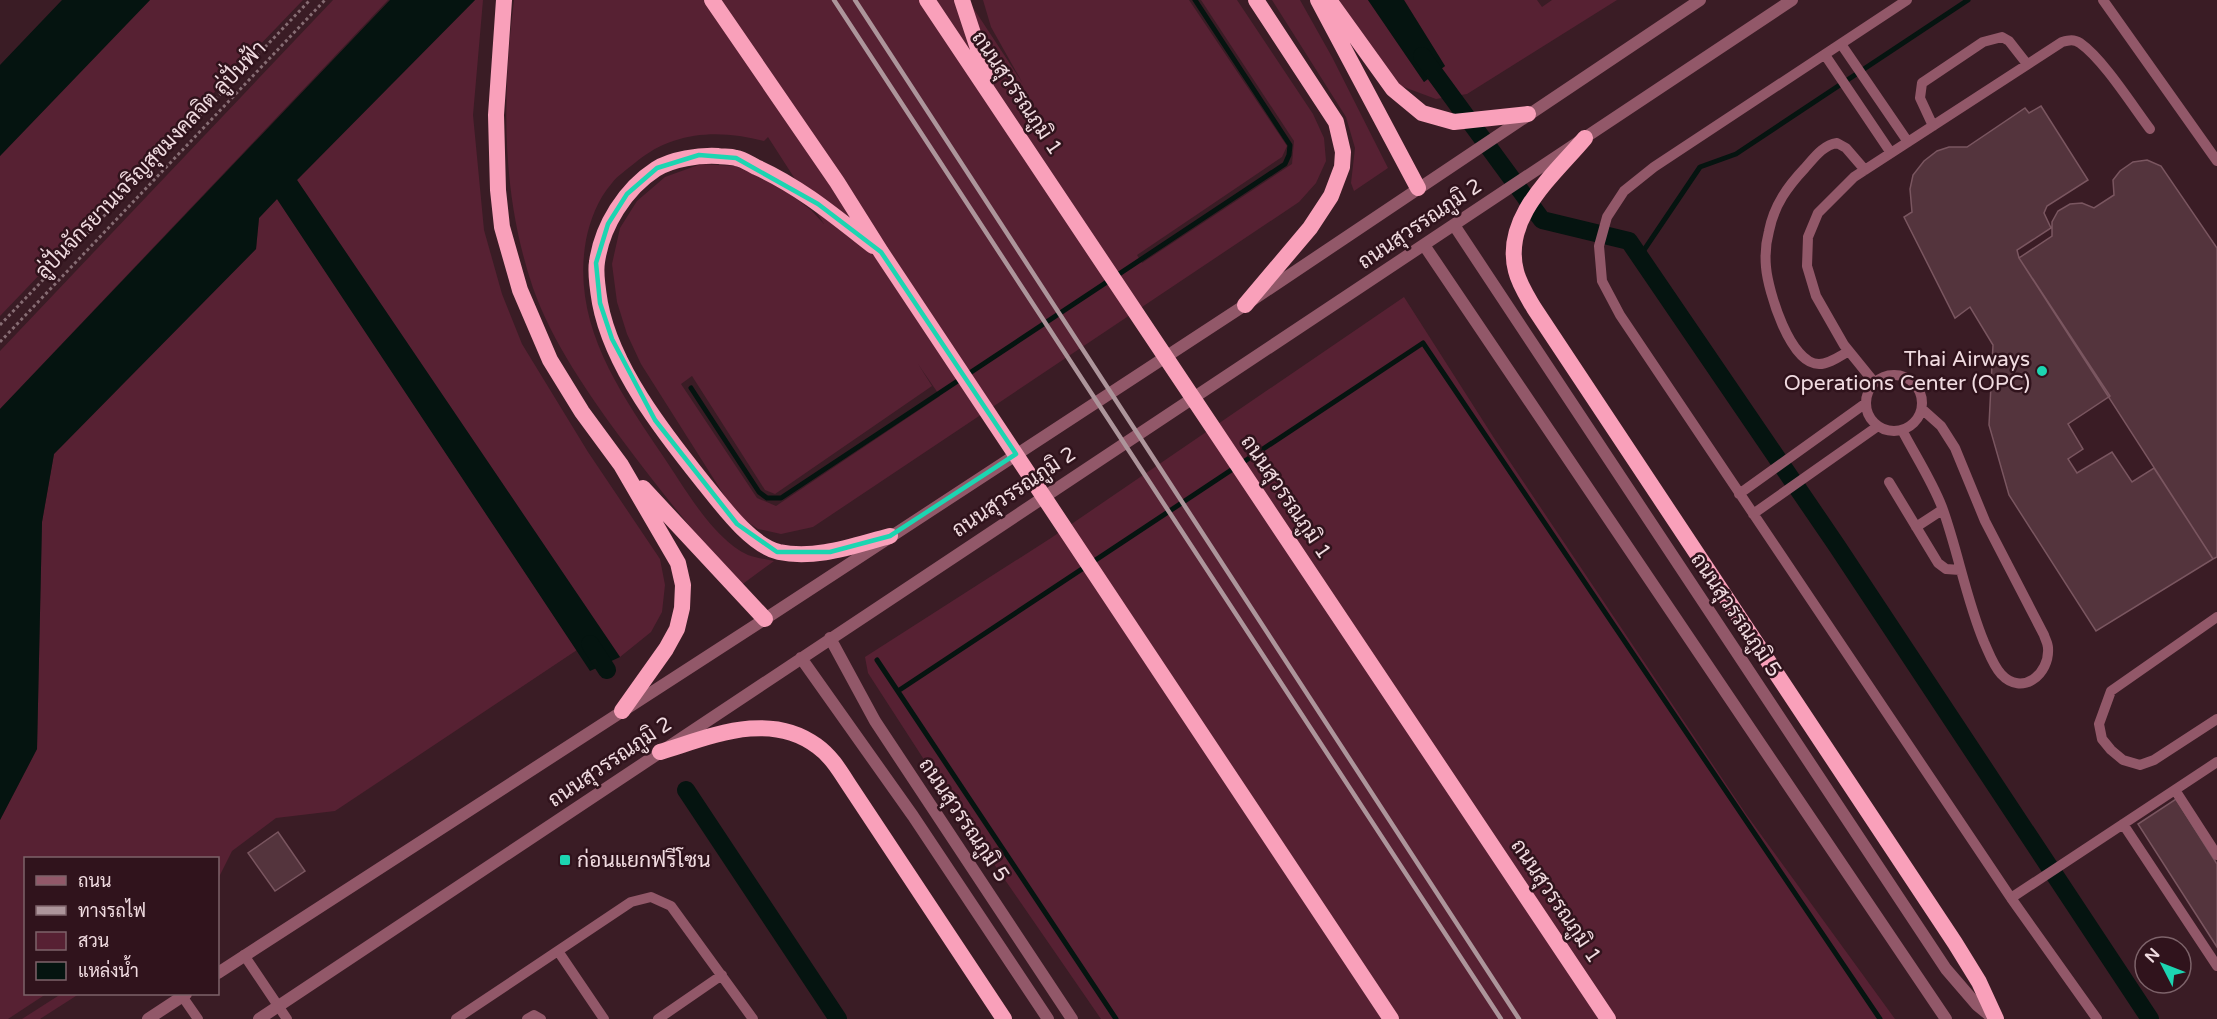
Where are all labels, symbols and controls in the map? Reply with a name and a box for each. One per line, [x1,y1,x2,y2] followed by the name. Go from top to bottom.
[965,26,1068,161] street label: ถนนสุวรรณภูมิ 1
[25,31,273,286] street label: ลู่ปั่นจักรยานเจริญสุขมงคลจิต ลู่ปั่นฟ้า
[1353,173,1488,276] street label: ถนนสุวรรณภูมิ 2
[1784,347,2030,396] place label: Thai Airways Operations Center (OPC)
[2035,364,2049,378] marker: Thai Airways Operations Center (OPC)
[1234,430,1337,565] street label: ถนนสุวรรณภูมิ 1
[947,441,1082,544] street label: ถนนสุวรรณภูมิ 2
[1684,548,1787,683] street label: ถนนสุวรรณภูมิ 5
[543,711,678,814] street label: ถนนสุวรรณภูมิ 2
[912,753,1015,888] street label: ถนนสุวรรณภูมิ 5
[1504,834,1607,969] street label: ถนนสุวรรณภูมิ 1
[577,847,711,873] place label: ก่อนแยกฟรีโซน
[558,853,572,867] marker: ก่อนแยกฟรีโซน
[24,857,219,995] legend
[78,870,111,892] text: ถนน
[78,898,146,922] text: ทางรถไฟ
[78,930,109,952] text: สวน
[2133,935,2193,995] north arrow
[2141,944,2164,967] text: N
[78,955,139,982] text: แหล่งน้ำ

